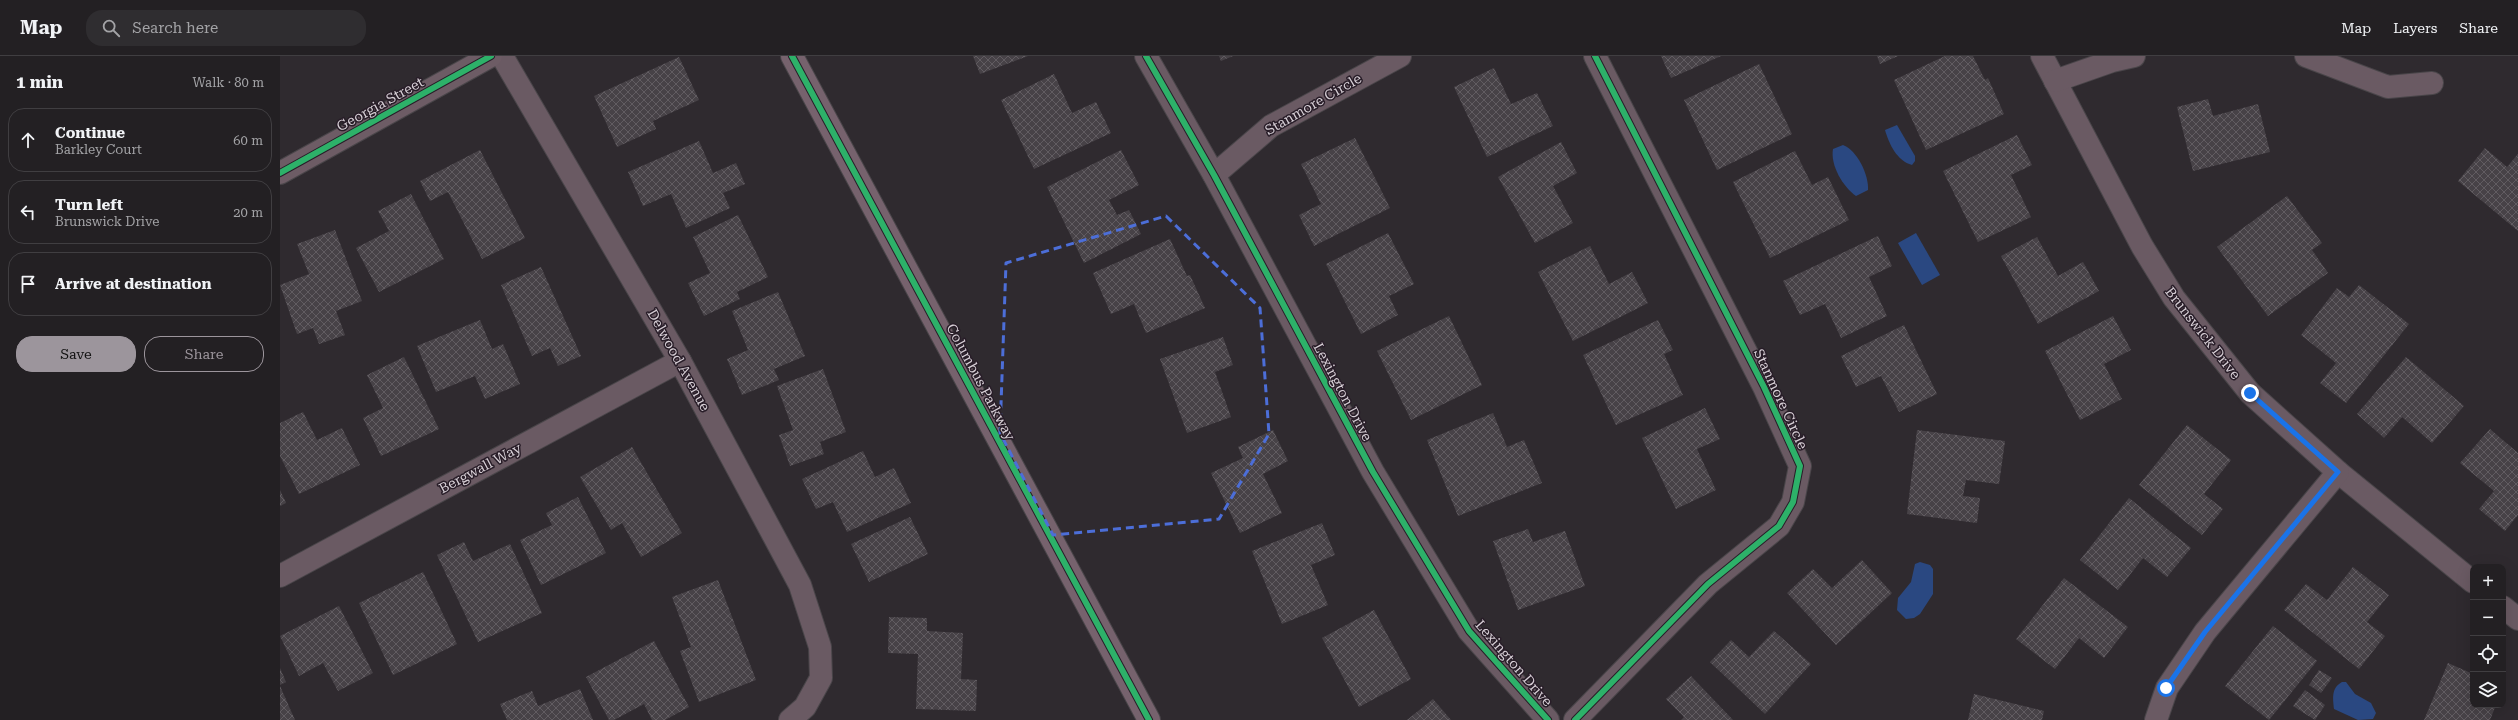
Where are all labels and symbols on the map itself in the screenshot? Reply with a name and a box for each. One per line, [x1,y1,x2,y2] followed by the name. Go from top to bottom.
[1262,70,1364,138] street label: Stanmore Circle
[334,74,426,134] street label: Georgia Street
[2162,284,2244,382] street label: Brunswick Drive
[644,306,714,414] street label: Delwood Avenue
[943,321,1019,444] street label: Columbus Parkway
[1310,340,1376,444] street label: Lexington Drive
[1751,346,1811,452] street label: Stanmore Circle
[2241,384,2259,402] route end
[436,439,525,496] street label: Bergwall Way
[1472,617,1556,710] street label: Lexington Drive
[2157,679,2175,697] route start

